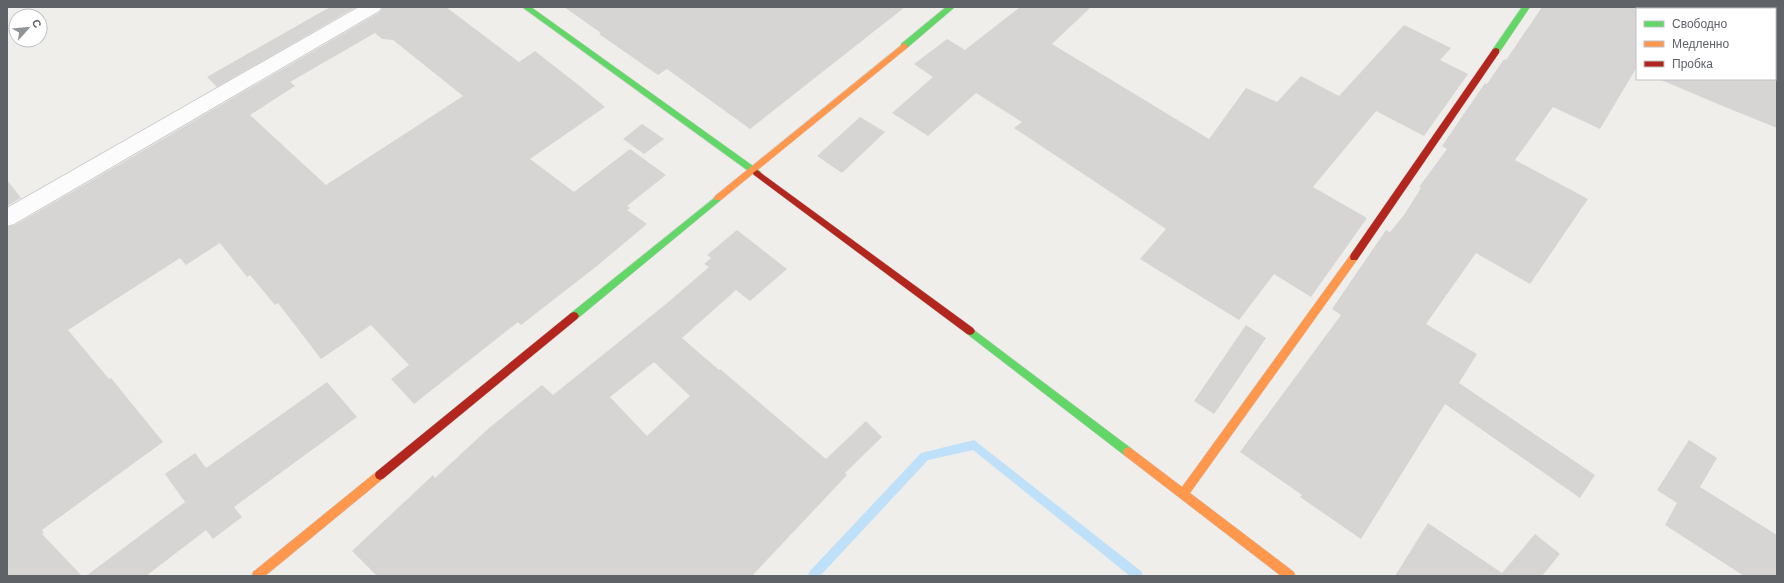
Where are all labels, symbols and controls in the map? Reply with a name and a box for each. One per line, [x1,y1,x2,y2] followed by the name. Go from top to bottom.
[8,8,48,48] north arrow
[1636,8,1776,80] legend
[1672,16,1727,31] text: Свободно
[30,17,45,30] text: С
[1672,36,1729,51] text: Медленно
[1672,56,1713,71] text: Пробка

